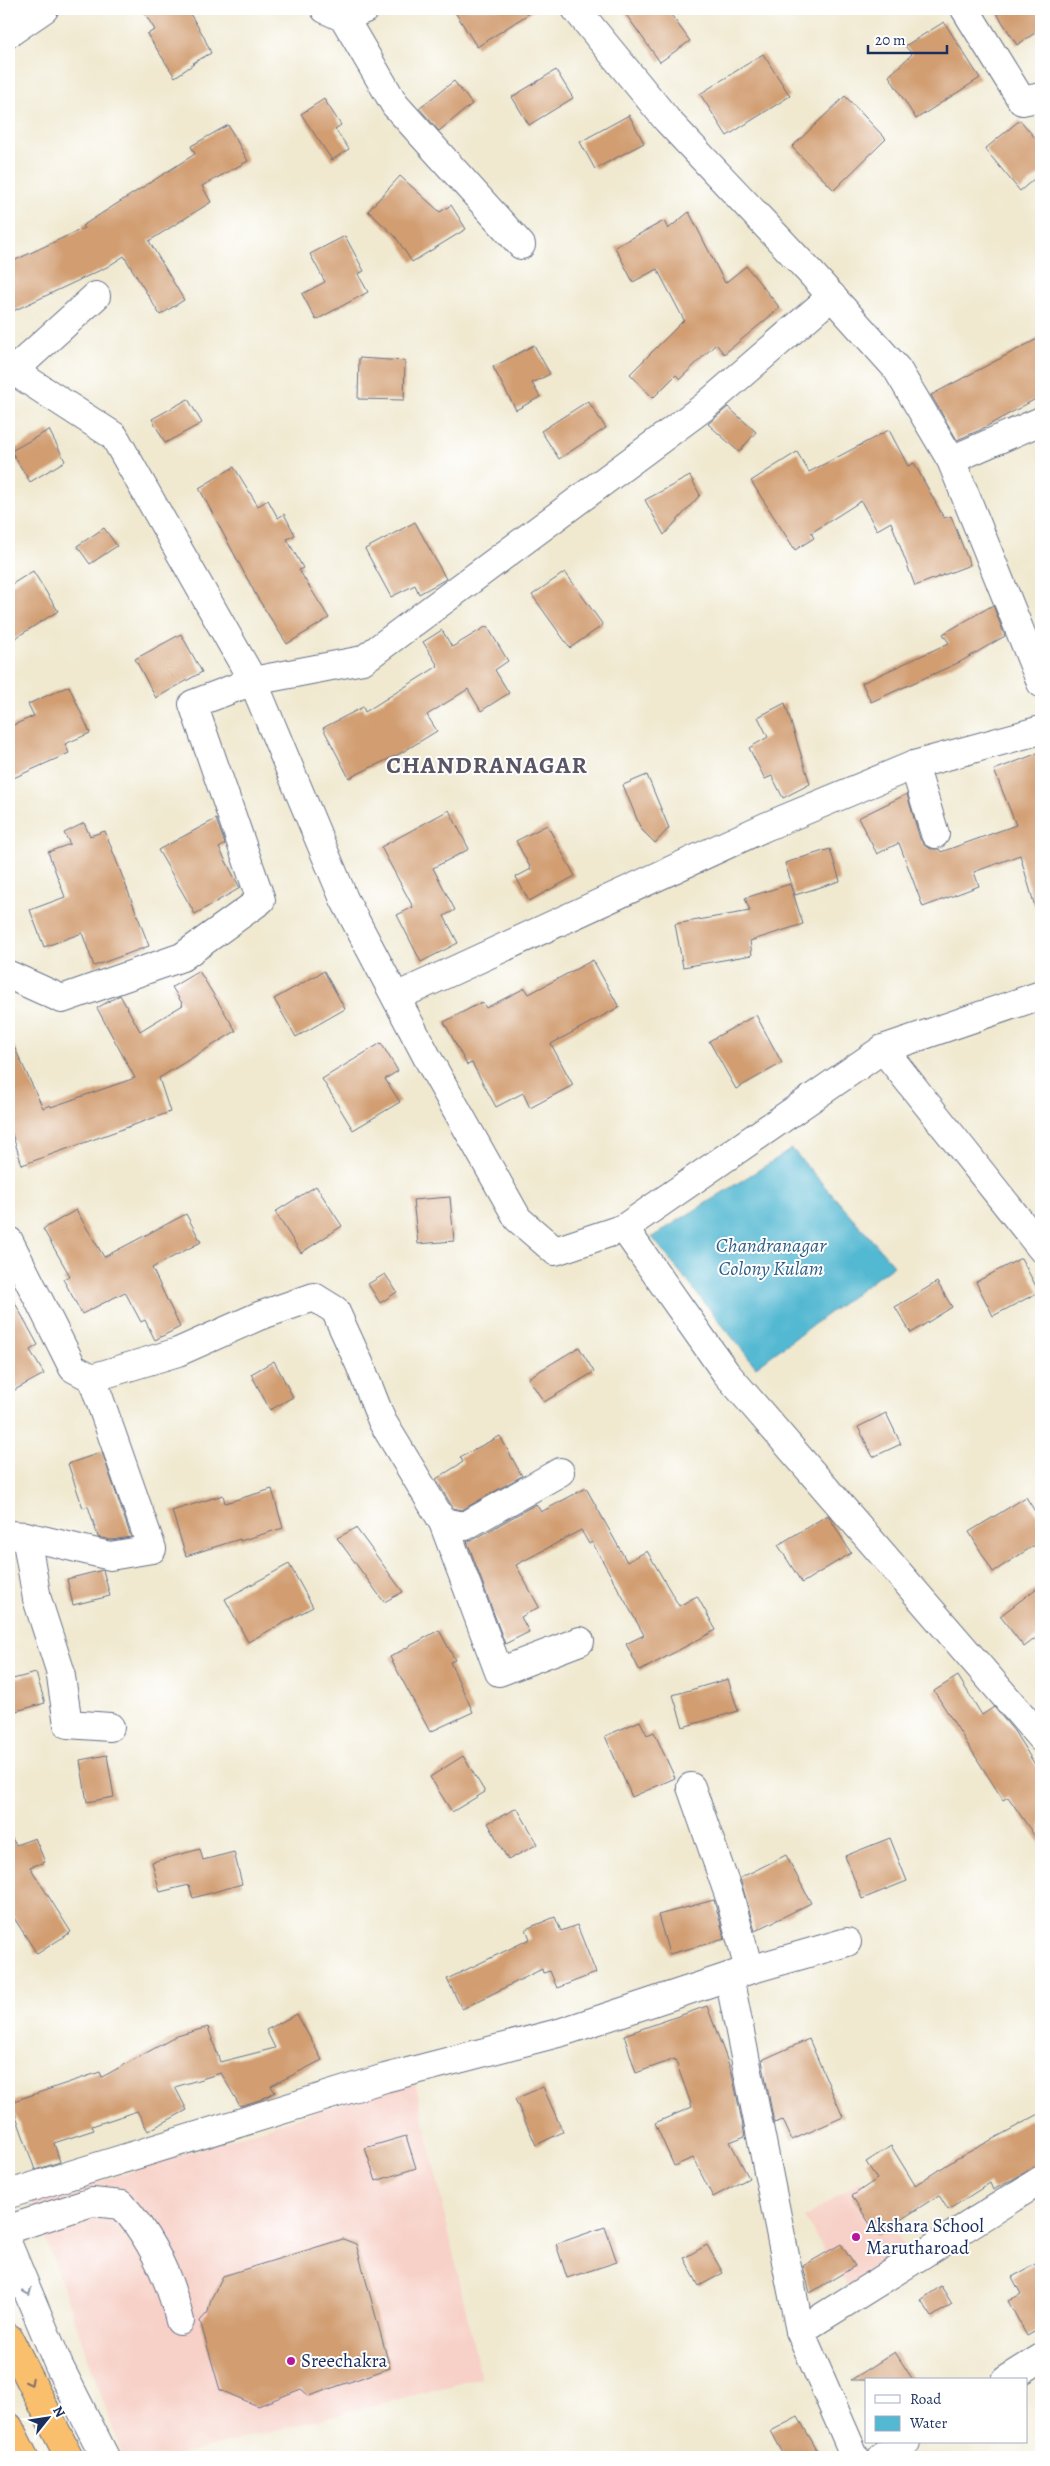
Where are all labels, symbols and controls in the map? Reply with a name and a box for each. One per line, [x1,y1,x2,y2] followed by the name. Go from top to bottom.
[868,22,946,54] scale bar
[875,30,906,50] text: 20 m
[386,749,588,781] district label: CHANDRANAGAR
[716,1232,827,1282] water label: Chandranagar Colony Kulam
[865,2213,984,2261] place label: Akshara School Marutharoad
[850,2231,862,2243] marker: Akshara School Marutharoad
[21,2287,32,2296] one-way arrow
[301,2348,388,2374] place label: Sreechakra
[285,2355,297,2367] marker: Sreechakra
[24,2377,34,2386] one-way arrow
[865,2378,1028,2444] legend
[910,2389,942,2409] text: Road
[22,2394,72,2444] north arrow
[48,2403,70,2421] text: N
[909,2413,947,2433] text: Water

